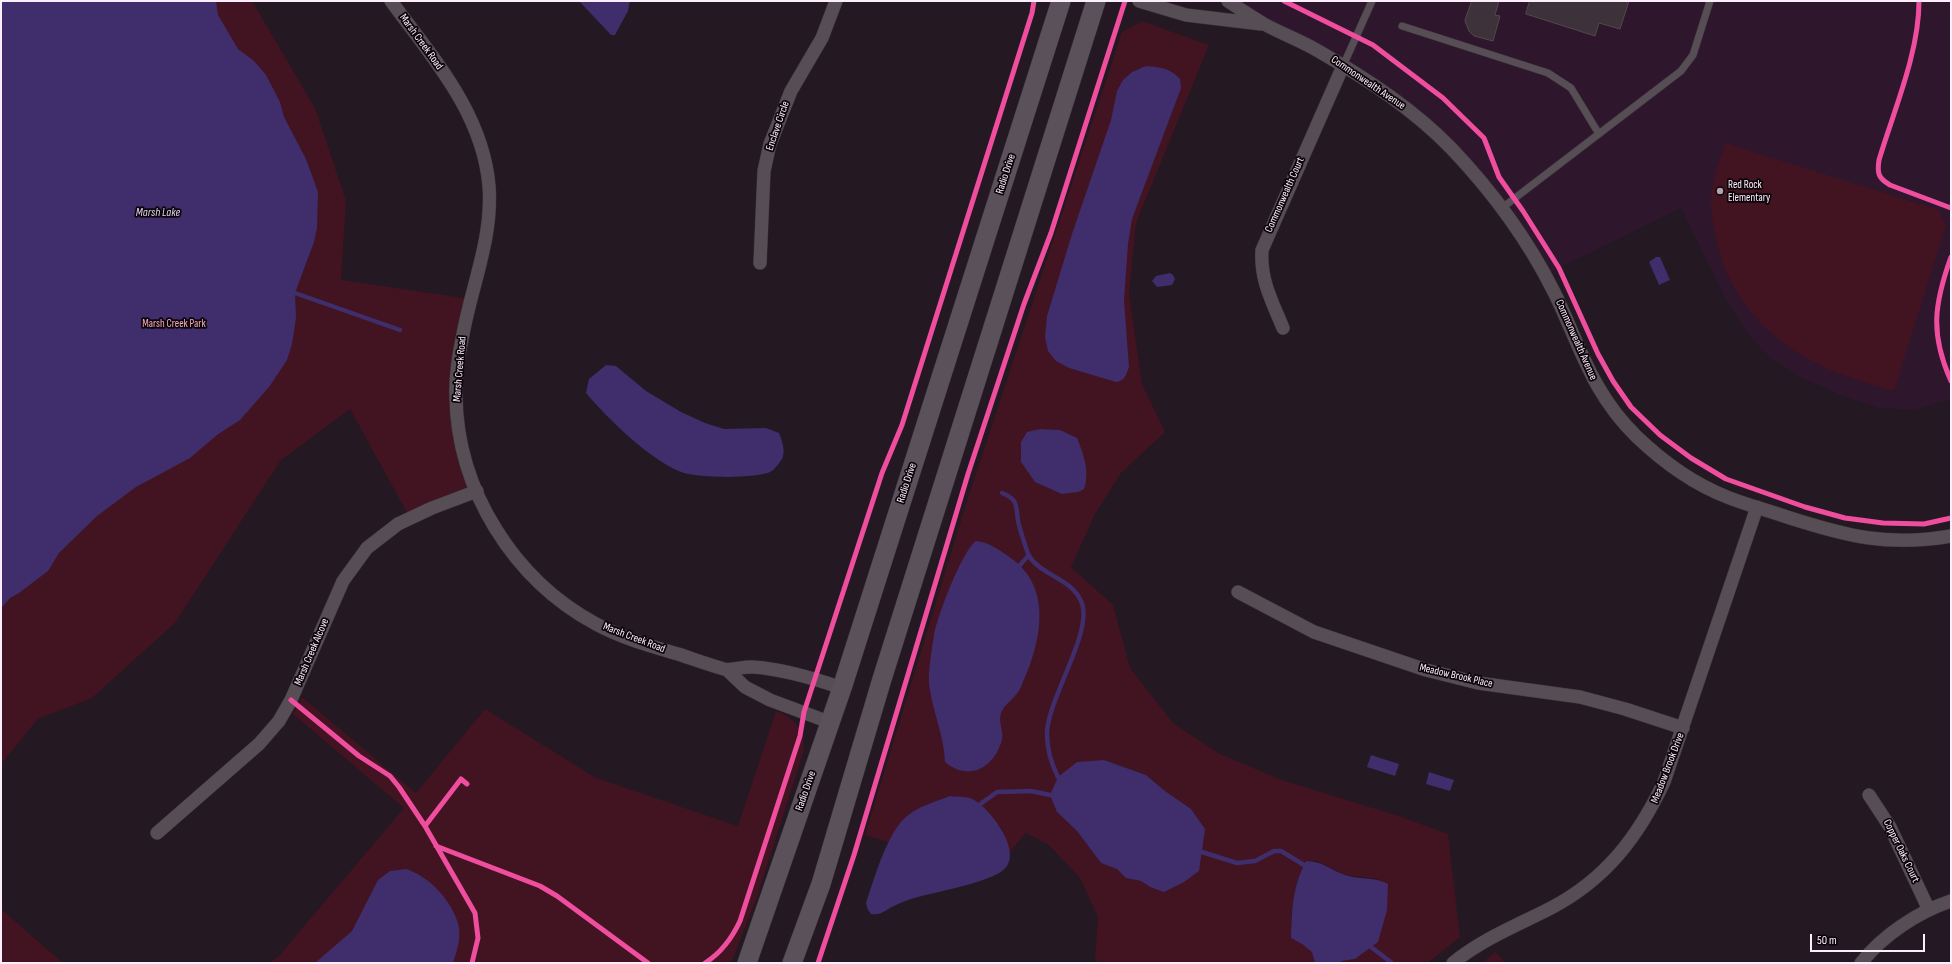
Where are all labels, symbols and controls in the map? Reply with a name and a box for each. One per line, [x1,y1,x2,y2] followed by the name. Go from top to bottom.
[396,12,446,72] street label: Marsh Creek Road
[1328,53,1408,113] street label: Commonwealth Avenue
[763,100,793,152] street label: Enclave Circle
[993,152,1019,196] street label: Radio Drive
[1263,155,1307,235] street label: Commonwealth Court
[1728,178,1770,204] place label: Red Rock Elementary
[1715,186,1725,196] marker: Red Rock Elementary
[136,206,180,220] water label: Marsh Lake
[1552,298,1600,382] street label: Commonwealth Avenue
[142,317,206,331] park label: Marsh Creek Park
[451,336,469,402] street label: Marsh Creek Road
[894,461,920,505] street label: Radio Drive
[292,616,332,688] street label: Marsh Creek Alcove
[601,620,667,656] street label: Marsh Creek Road
[1418,661,1494,691] street label: Meadow Brook Place
[1649,731,1687,805] street label: Meadow Brook Drive
[793,769,819,813] street label: Radio Drive
[1880,817,1922,885] street label: Copper Oaks Court
[1812,926,1927,952] scale bar
[1817,933,1837,948] text: 50 m

